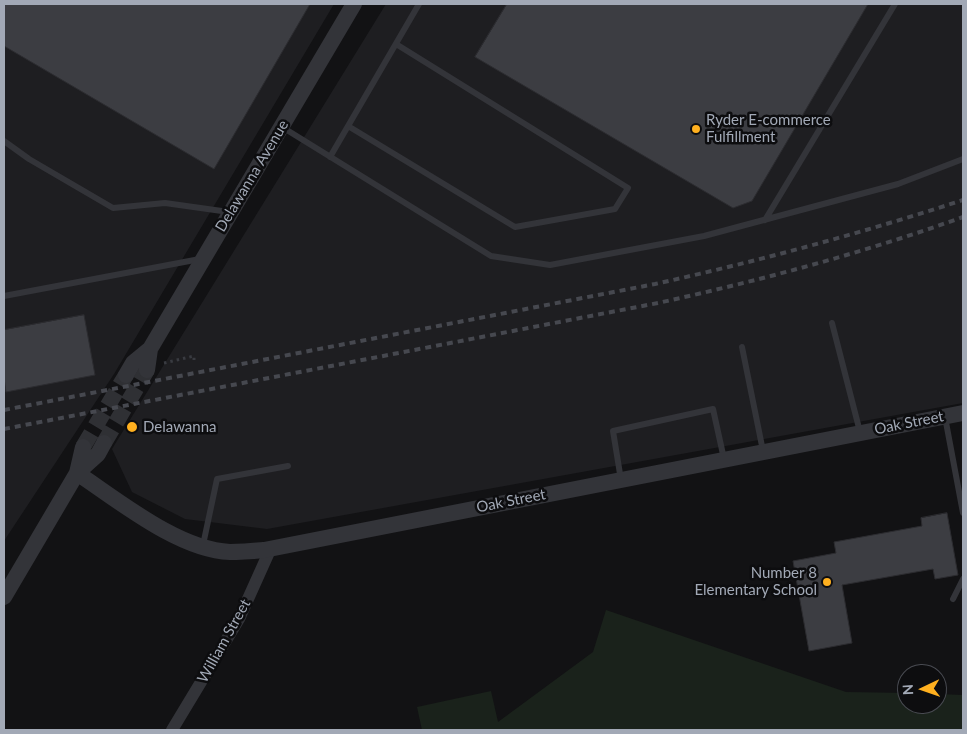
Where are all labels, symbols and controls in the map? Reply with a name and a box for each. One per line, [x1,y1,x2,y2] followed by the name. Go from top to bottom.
[706,111,831,146] place label: Ryder E-commerce Fulfillment
[212,117,292,235] street label: Delawanna Avenue
[690,123,702,135] marker: Ryder E-commerce Fulfillment
[873,407,945,439] street label: Oak Street
[143,418,217,436] place label: Delawanna
[125,420,139,434] marker: Delawanna
[475,485,547,517] street label: Oak Street
[694,564,817,599] place label: Number 8 Elementary School
[821,576,833,588] marker: Number 8 Elementary School
[194,596,254,686] street label: William Street
[897,664,947,714] north arrow
[899,684,916,696] text: N

